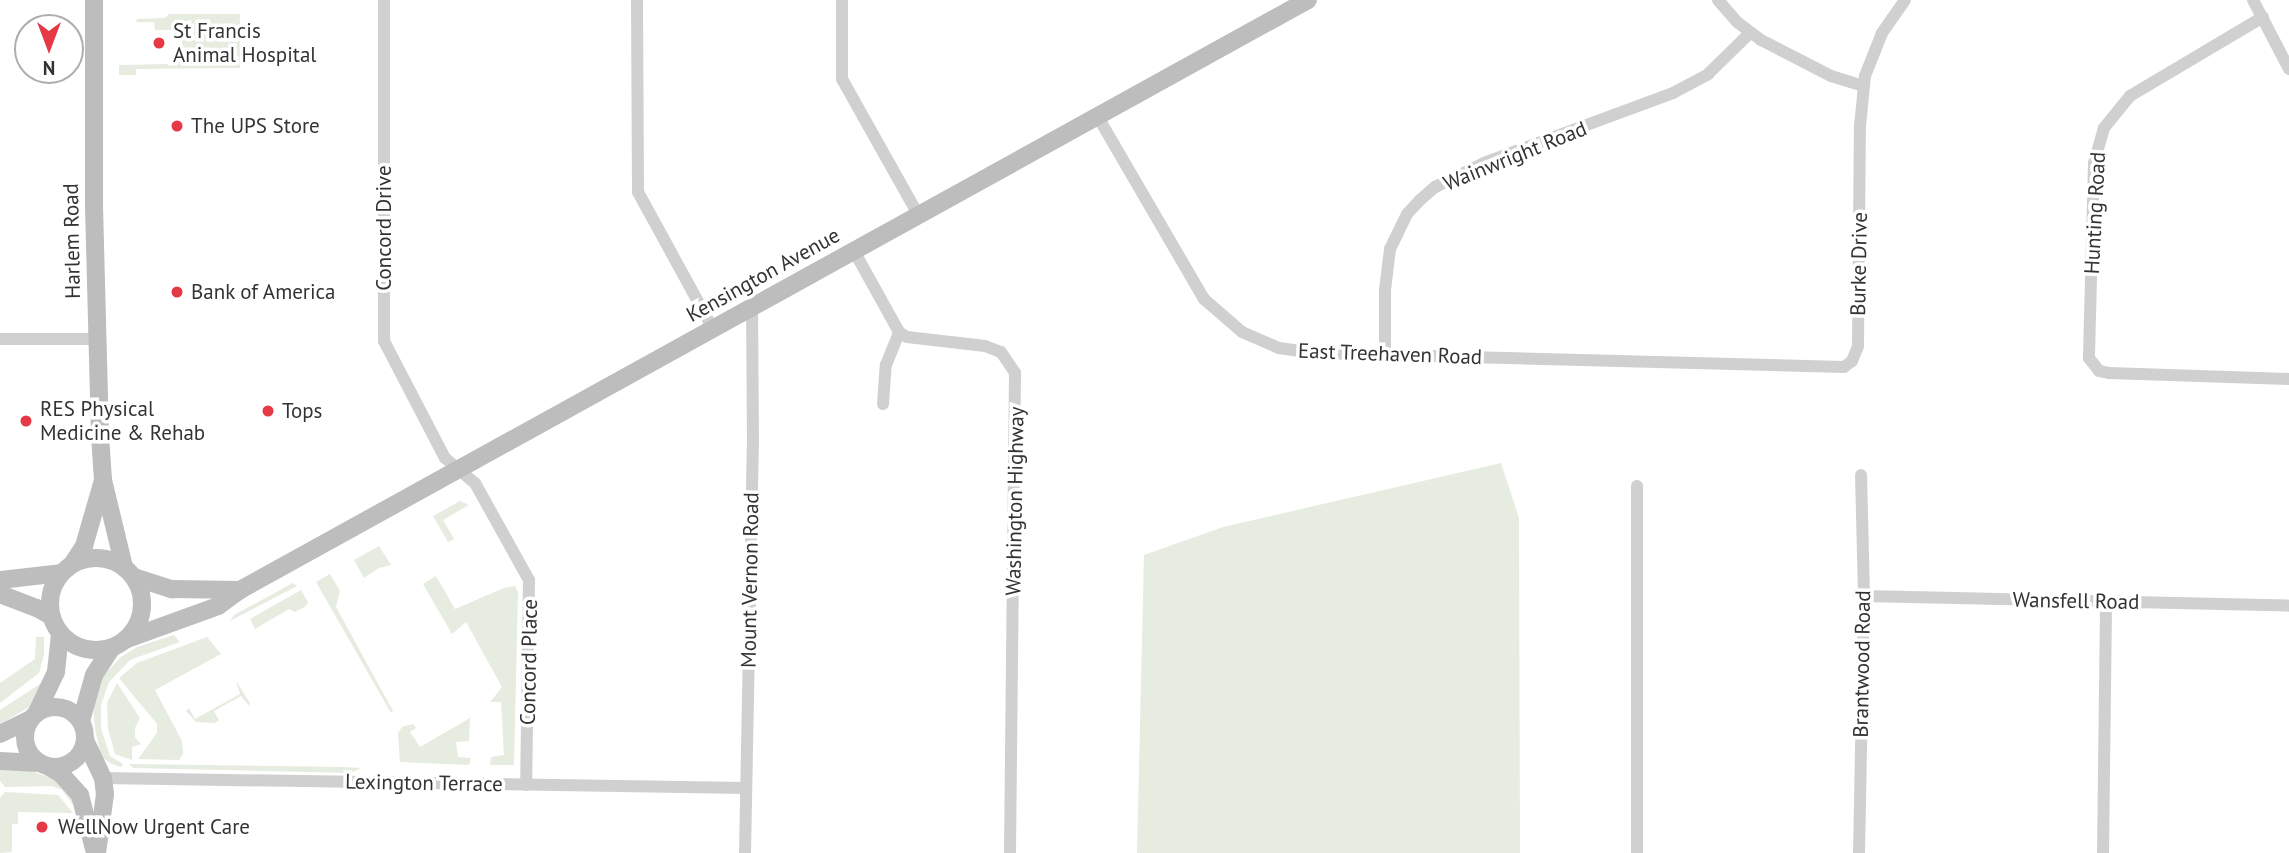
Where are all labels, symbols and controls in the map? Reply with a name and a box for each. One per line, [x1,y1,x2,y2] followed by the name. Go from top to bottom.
[14,14,84,84] north arrow
[173,18,316,68] place label: St Francis Animal Hospital
[151,35,167,51] marker: St Francis Animal Hospital
[43,56,55,80] text: N
[191,113,320,139] place label: The UPS Store
[1440,116,1590,196] street label: Wainwright Road
[169,118,185,134] marker: The UPS Store
[2079,151,2111,275] street label: Hunting Road
[371,165,397,291] street label: Concord Drive
[58,183,86,299] street label: Harlem Road
[1845,212,1873,316] street label: Burke Drive
[682,222,844,328] street label: Kensington Avenue
[191,279,337,305] place label: Bank of America
[169,284,185,300] marker: Bank of America
[1297,338,1483,370] street label: East Treehaven Road
[40,396,205,446] place label: RES Physical Medicine & Rehab
[282,398,322,424] place label: Tops
[260,403,276,419] marker: Tops
[1001,406,1029,596] street label: Washington Highway
[18,413,34,429] marker: RES Physical Medicine & Rehab
[736,492,764,668] street label: Mount Vernon Road
[2012,587,2140,615] street label: Wansfell Road
[1848,590,1876,738] street label: Brantwood Road
[515,599,543,725] street label: Concord Place
[345,769,503,797] street label: Lexington Terrace
[58,814,250,840] place label: WellNow Urgent Care
[32,817,52,837] marker: WellNow Urgent Care

